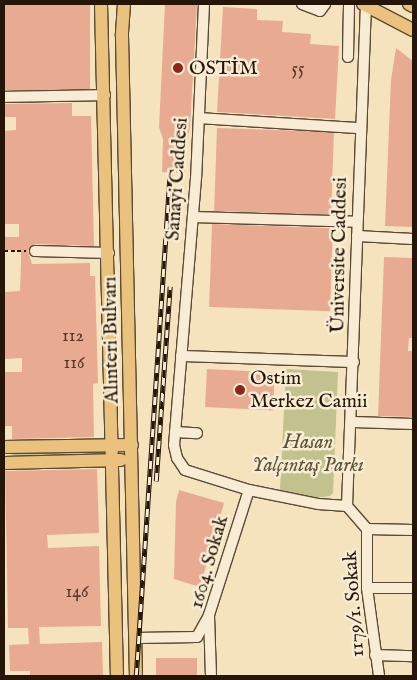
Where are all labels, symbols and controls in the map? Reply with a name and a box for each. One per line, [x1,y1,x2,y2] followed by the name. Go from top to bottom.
[189,56,258,80] place label: OSTİM
[291,59,305,81] house number: 55
[171,61,185,75] marker: OSTİM
[161,117,193,241] street label: Sanayi Caddesi
[326,177,352,333] street label: Üniversite Caddesi
[98,276,124,404] street label: Alınteri Bulvarı
[62,326,84,348] house number: 112
[63,353,85,375] house number: 116
[250,366,368,413] place label: Ostim Merkez Camii
[234,384,246,396] marker: Ostim Merkez Camii
[252,431,364,478] park label: Hasan Yalçıntaş Parkı
[184,513,234,611] street label: 1604. Sokak
[338,550,370,658] street label: 1179/1. Sokak
[65,582,89,604] house number: 146

